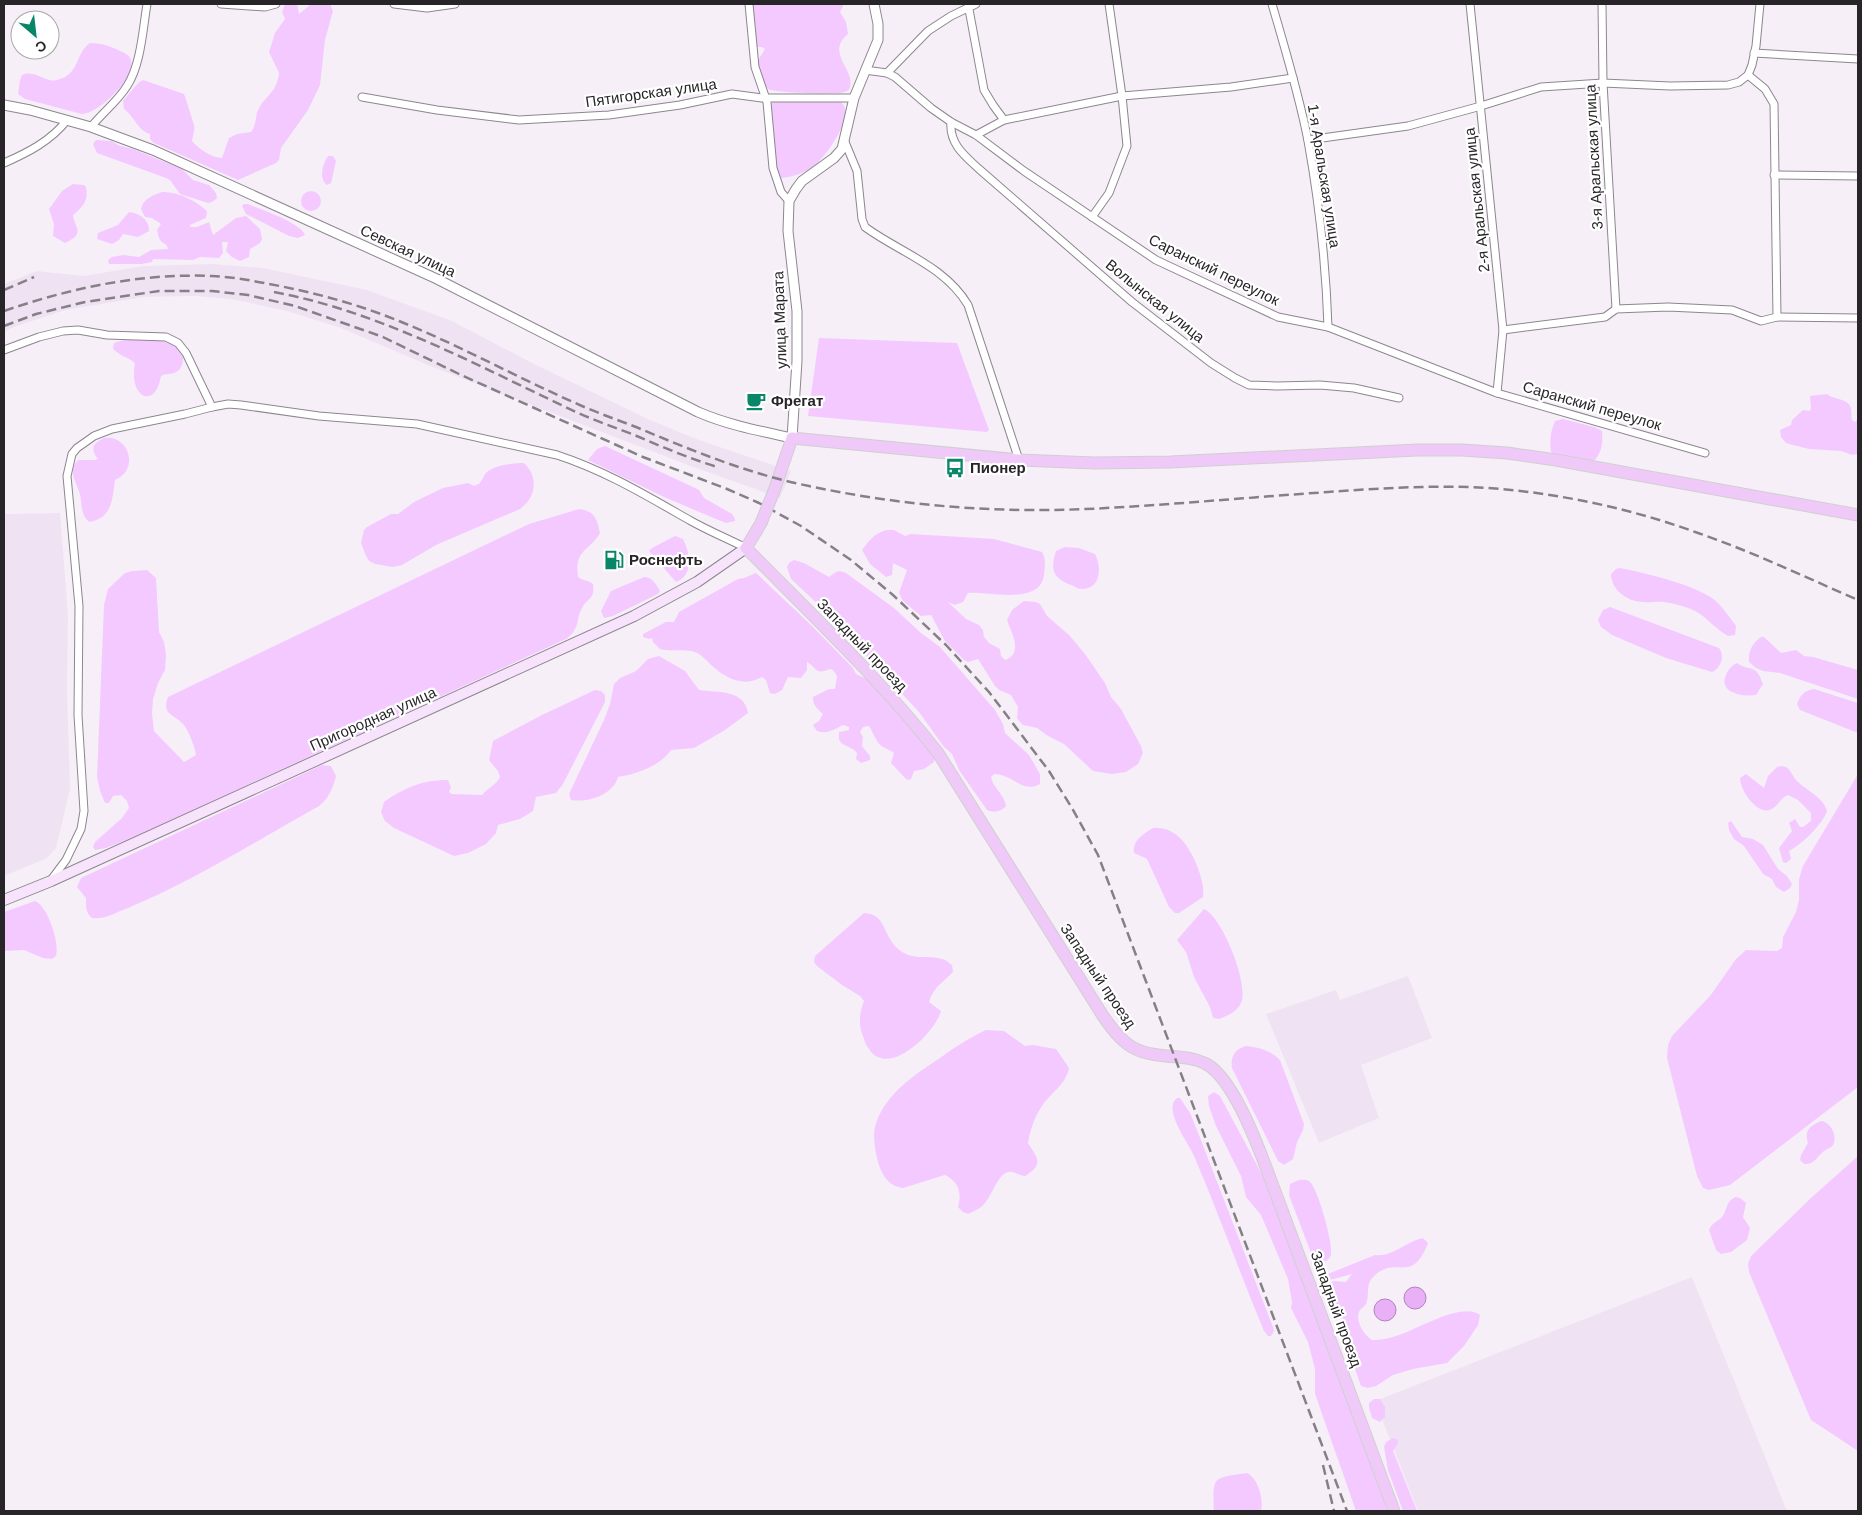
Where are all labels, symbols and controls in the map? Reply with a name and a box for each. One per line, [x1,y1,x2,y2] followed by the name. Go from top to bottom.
[10,10,60,60] north arrow
[33,37,49,56] text: С
[584,75,718,110] street label: Пятигорская улица
[1581,83,1606,230] street label: 3-я Аральская улица
[1305,103,1344,250] street label: 1-я Аральская улица
[1460,126,1493,273] street label: 2-я Аральская улица
[358,221,459,280] street label: Севская улица
[1146,231,1283,309] street label: Саранский переулок
[1103,256,1209,346] street label: Волынская улица
[769,270,790,369] street label: улица Марата
[1521,378,1664,434] street label: Саранский переулок
[745,390,767,412] cafe icon: Фрегат
[771,392,823,409] place label: Фрегат
[944,457,966,479] bus stop icon: Пионер
[970,459,1026,476] place label: Пионер
[603,549,625,571] fuel station icon: Роснефть
[629,551,703,568] place label: Роснефть
[814,595,911,695] street label: Западный проезд
[307,683,439,754] street label: Пригородная улица
[1057,920,1140,1031] street label: Западный проезд
[1308,1248,1365,1369] street label: Западный проезд

